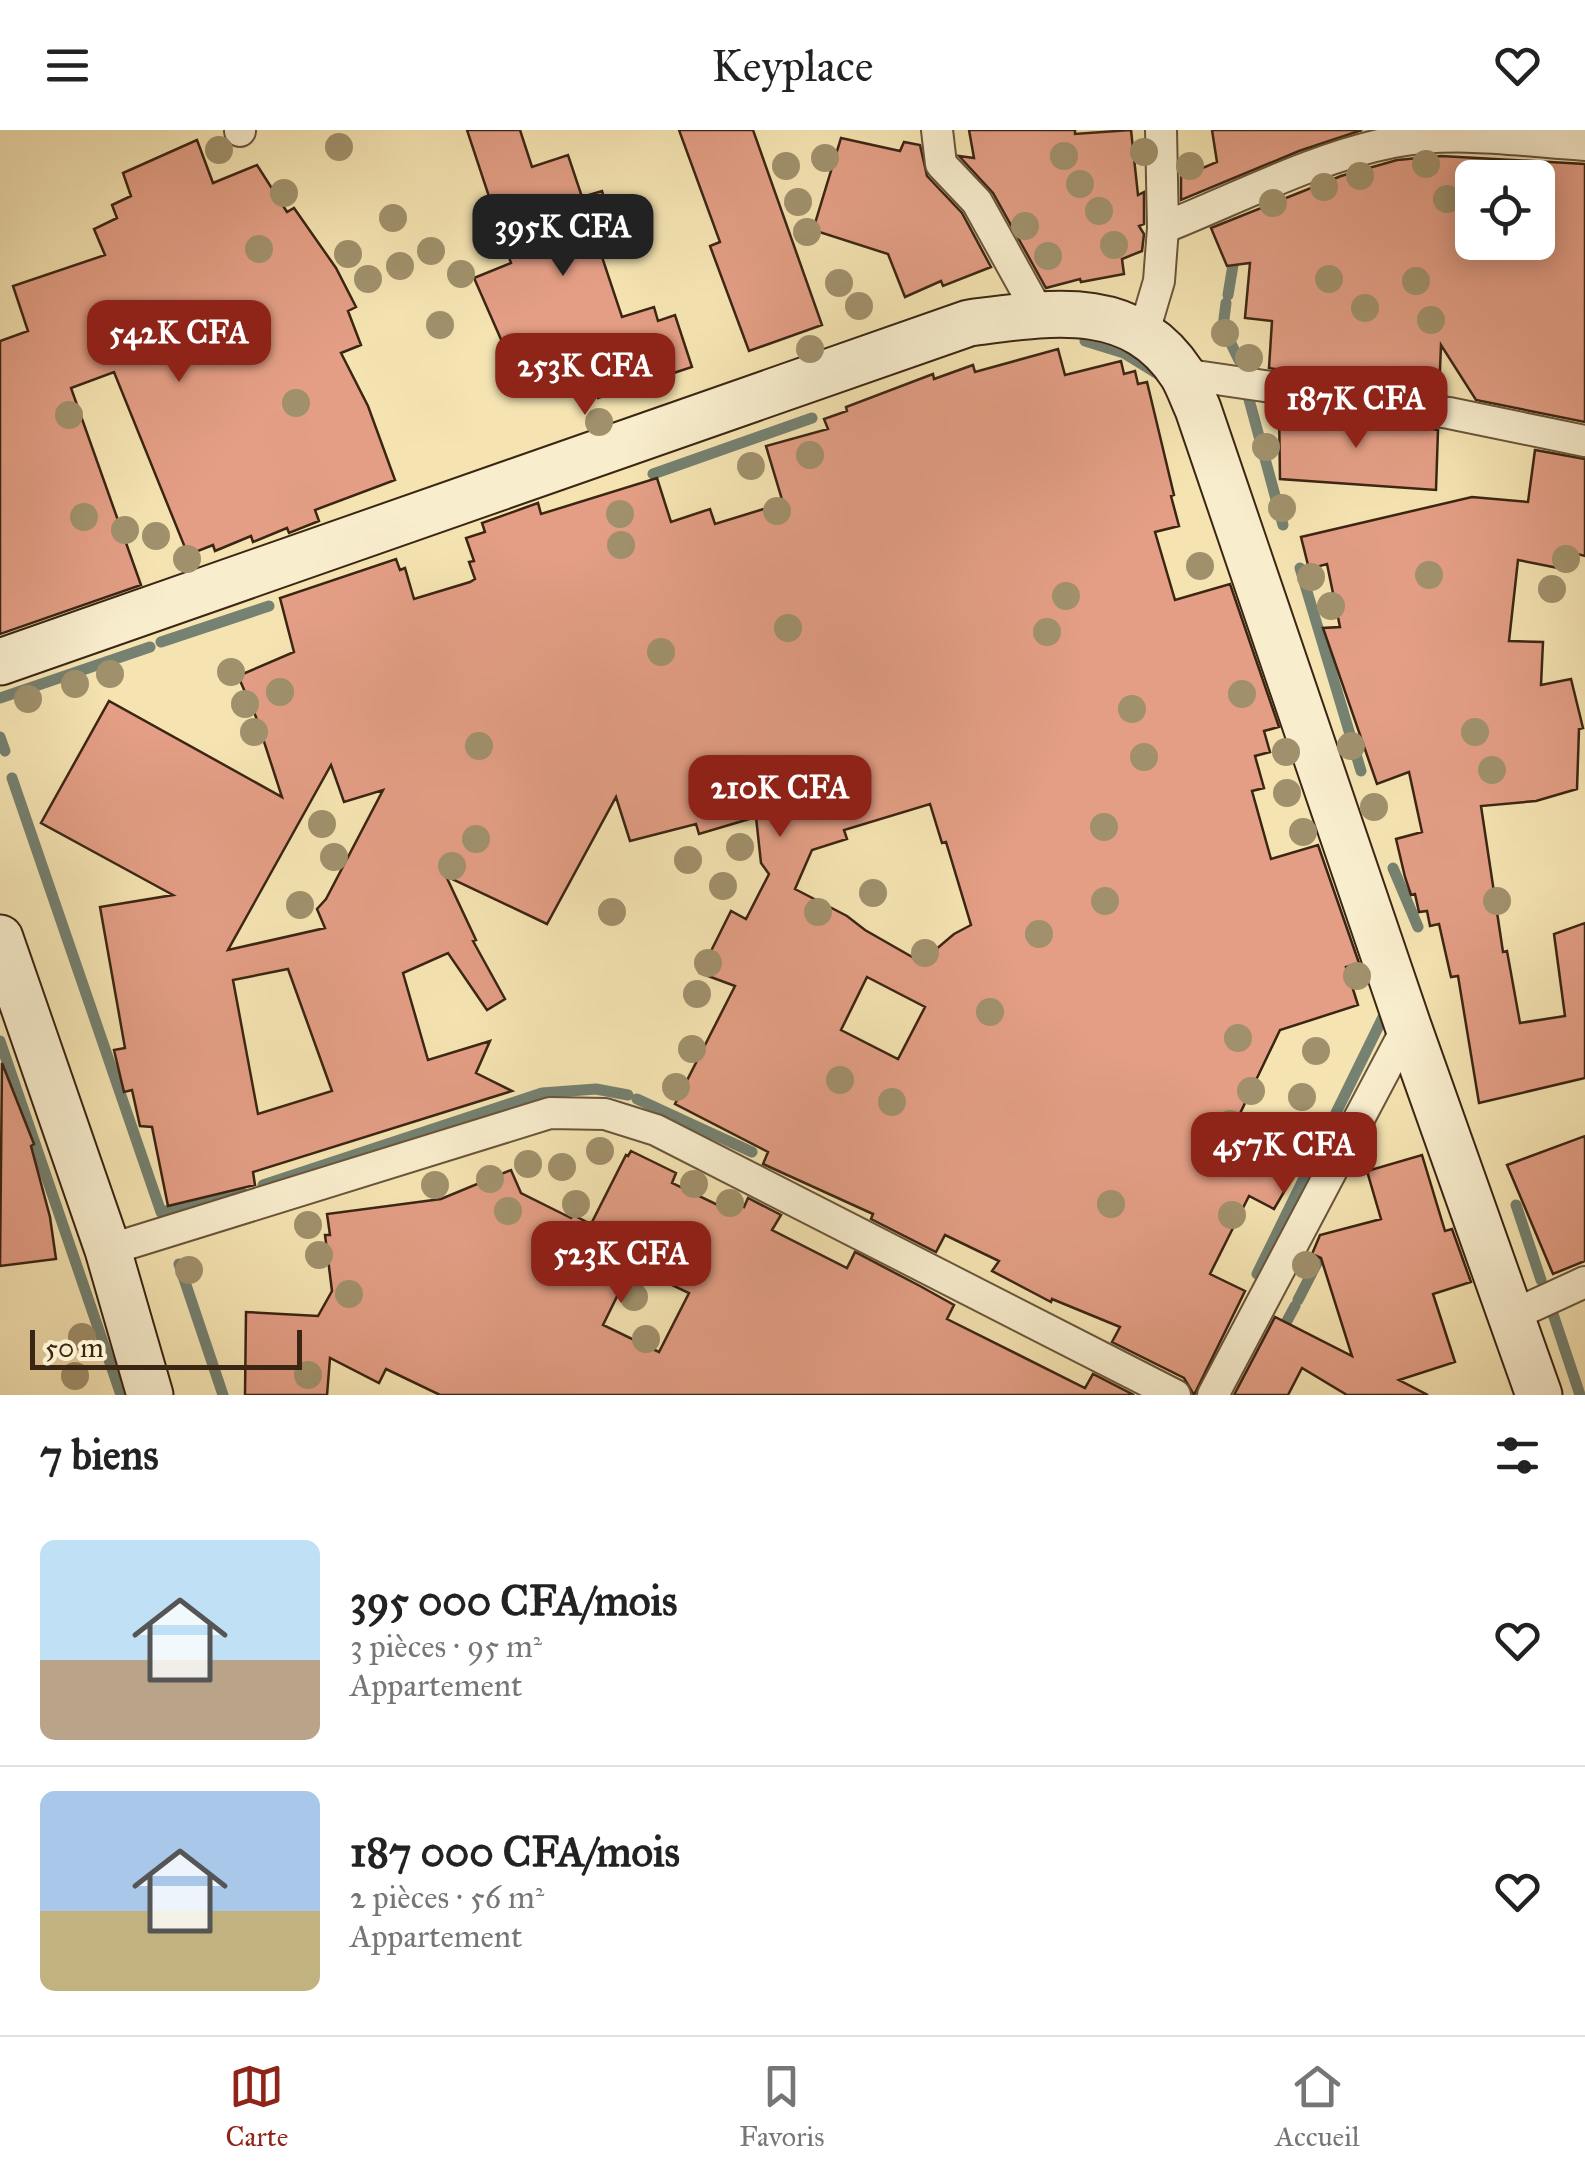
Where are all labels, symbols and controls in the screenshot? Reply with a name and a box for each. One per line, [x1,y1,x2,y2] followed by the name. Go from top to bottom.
[40,38,95,93] icon: menu
[711,38,874,93] text: Keyplace
[1490,38,1545,93] icon: heart
[1455,160,1555,260] map controls
[1455,160,1555,260] button: locate
[460,194,666,279] pin: 395K CFA
[494,207,632,246] text: 395K CFA
[76,300,282,385] pin: 542K CFA
[109,313,249,352] text: 542K CFA
[482,333,688,418] pin: 253K CFA
[517,346,653,385] text: 253K CFA
[1253,366,1459,451] pin: 187K CFA
[1286,379,1426,418] text: 187K CFA
[677,755,883,840] pin: 210K CFA
[710,768,850,807] text: 210K CFA
[1181,1112,1387,1197] pin: 457K CFA
[1213,1125,1355,1164] text: 457K CFA
[518,1221,724,1306] pin: 523K CFA
[553,1234,689,1273] text: 523K CFA
[30,1325,302,1370] scale bar
[45,1330,104,1365] text: 50 m
[1490,1428,1545,1483] icon: filters
[40,1429,159,1481] text: 7 biens
[350,1575,677,1627] text: 395 000 CFA/mois
[120,1580,240,1700] icon: home
[1490,1613,1545,1668] icon: heart
[350,1627,542,1666] text: 3 pièces · 95 m²
[350,1666,522,1705] text: Appartement
[350,1826,680,1878] text: 187 000 CFA/mois
[120,1831,240,1951] icon: home
[1490,1864,1545,1919] icon: heart
[350,1878,544,1917] text: 2 pièces · 56 m²
[350,1917,522,1956] text: Appartement
[225,2059,288,2154] tab: Carte
[739,2059,824,2154] tab: Favoris
[1275,2059,1360,2154] tab: Accueil

